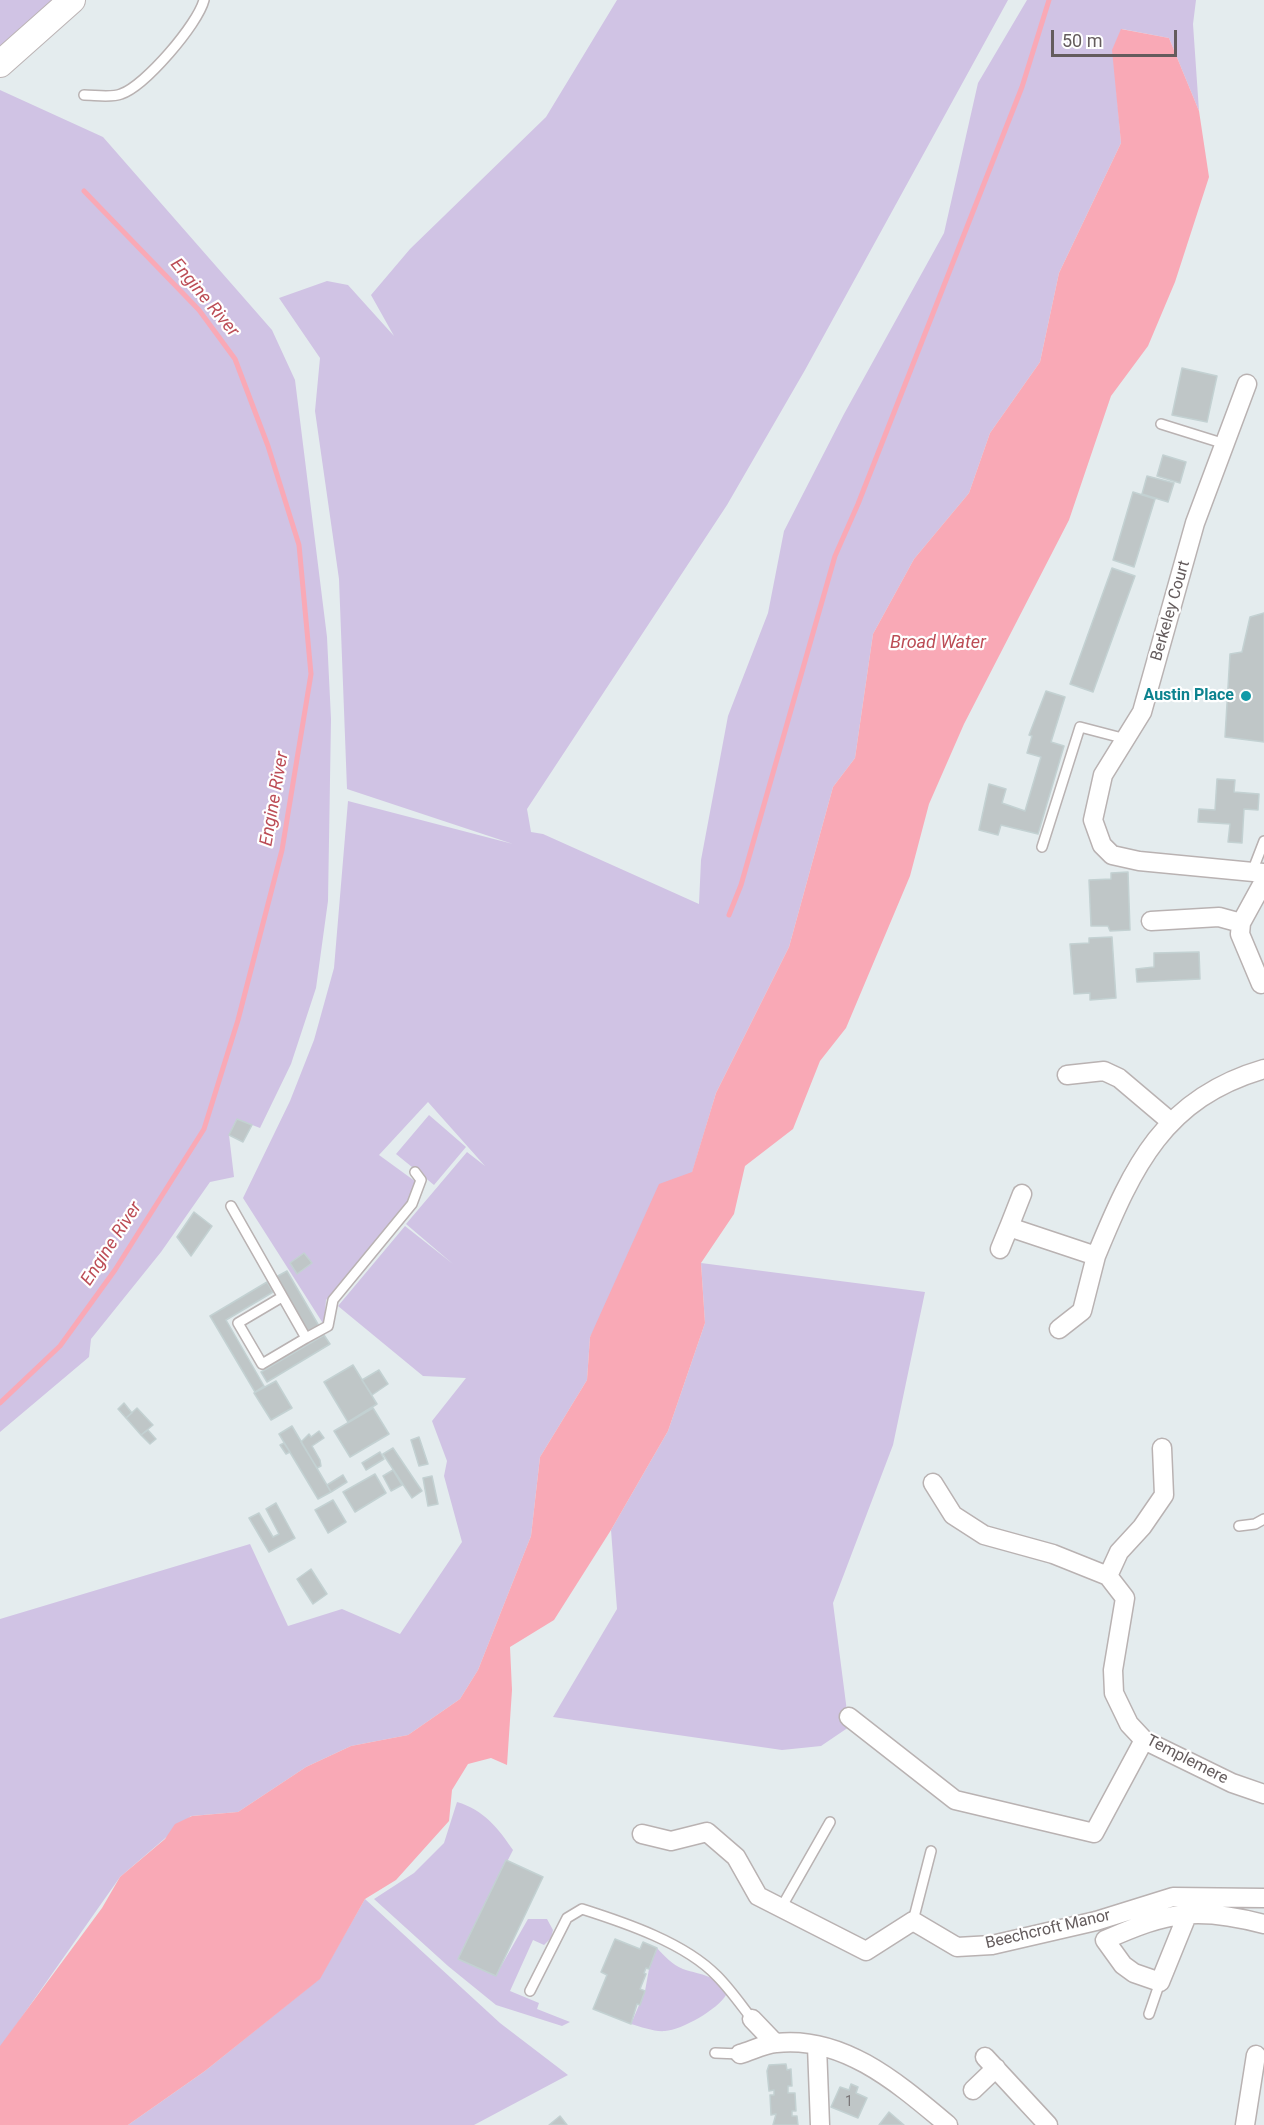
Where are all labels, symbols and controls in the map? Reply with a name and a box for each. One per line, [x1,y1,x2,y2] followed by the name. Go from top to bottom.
[1054,18,1180,56] scale bar
[1062,30,1102,51] text: 50 m
[165,254,243,342] water label: Engine River
[1148,559,1194,663] street label: Berkeley Court
[890,632,986,654] water label: Broad Water
[1143,686,1234,706] place label: Austin Place
[1239,689,1253,703] marker: Austin Place
[256,750,294,848] water label: Engine River
[77,1198,147,1290] water label: Engine River
[1143,1731,1231,1789] street label: Templemere
[984,1906,1112,1954] street label: Beechcroft Manor
[845,2094,853,2110] house number: 1

